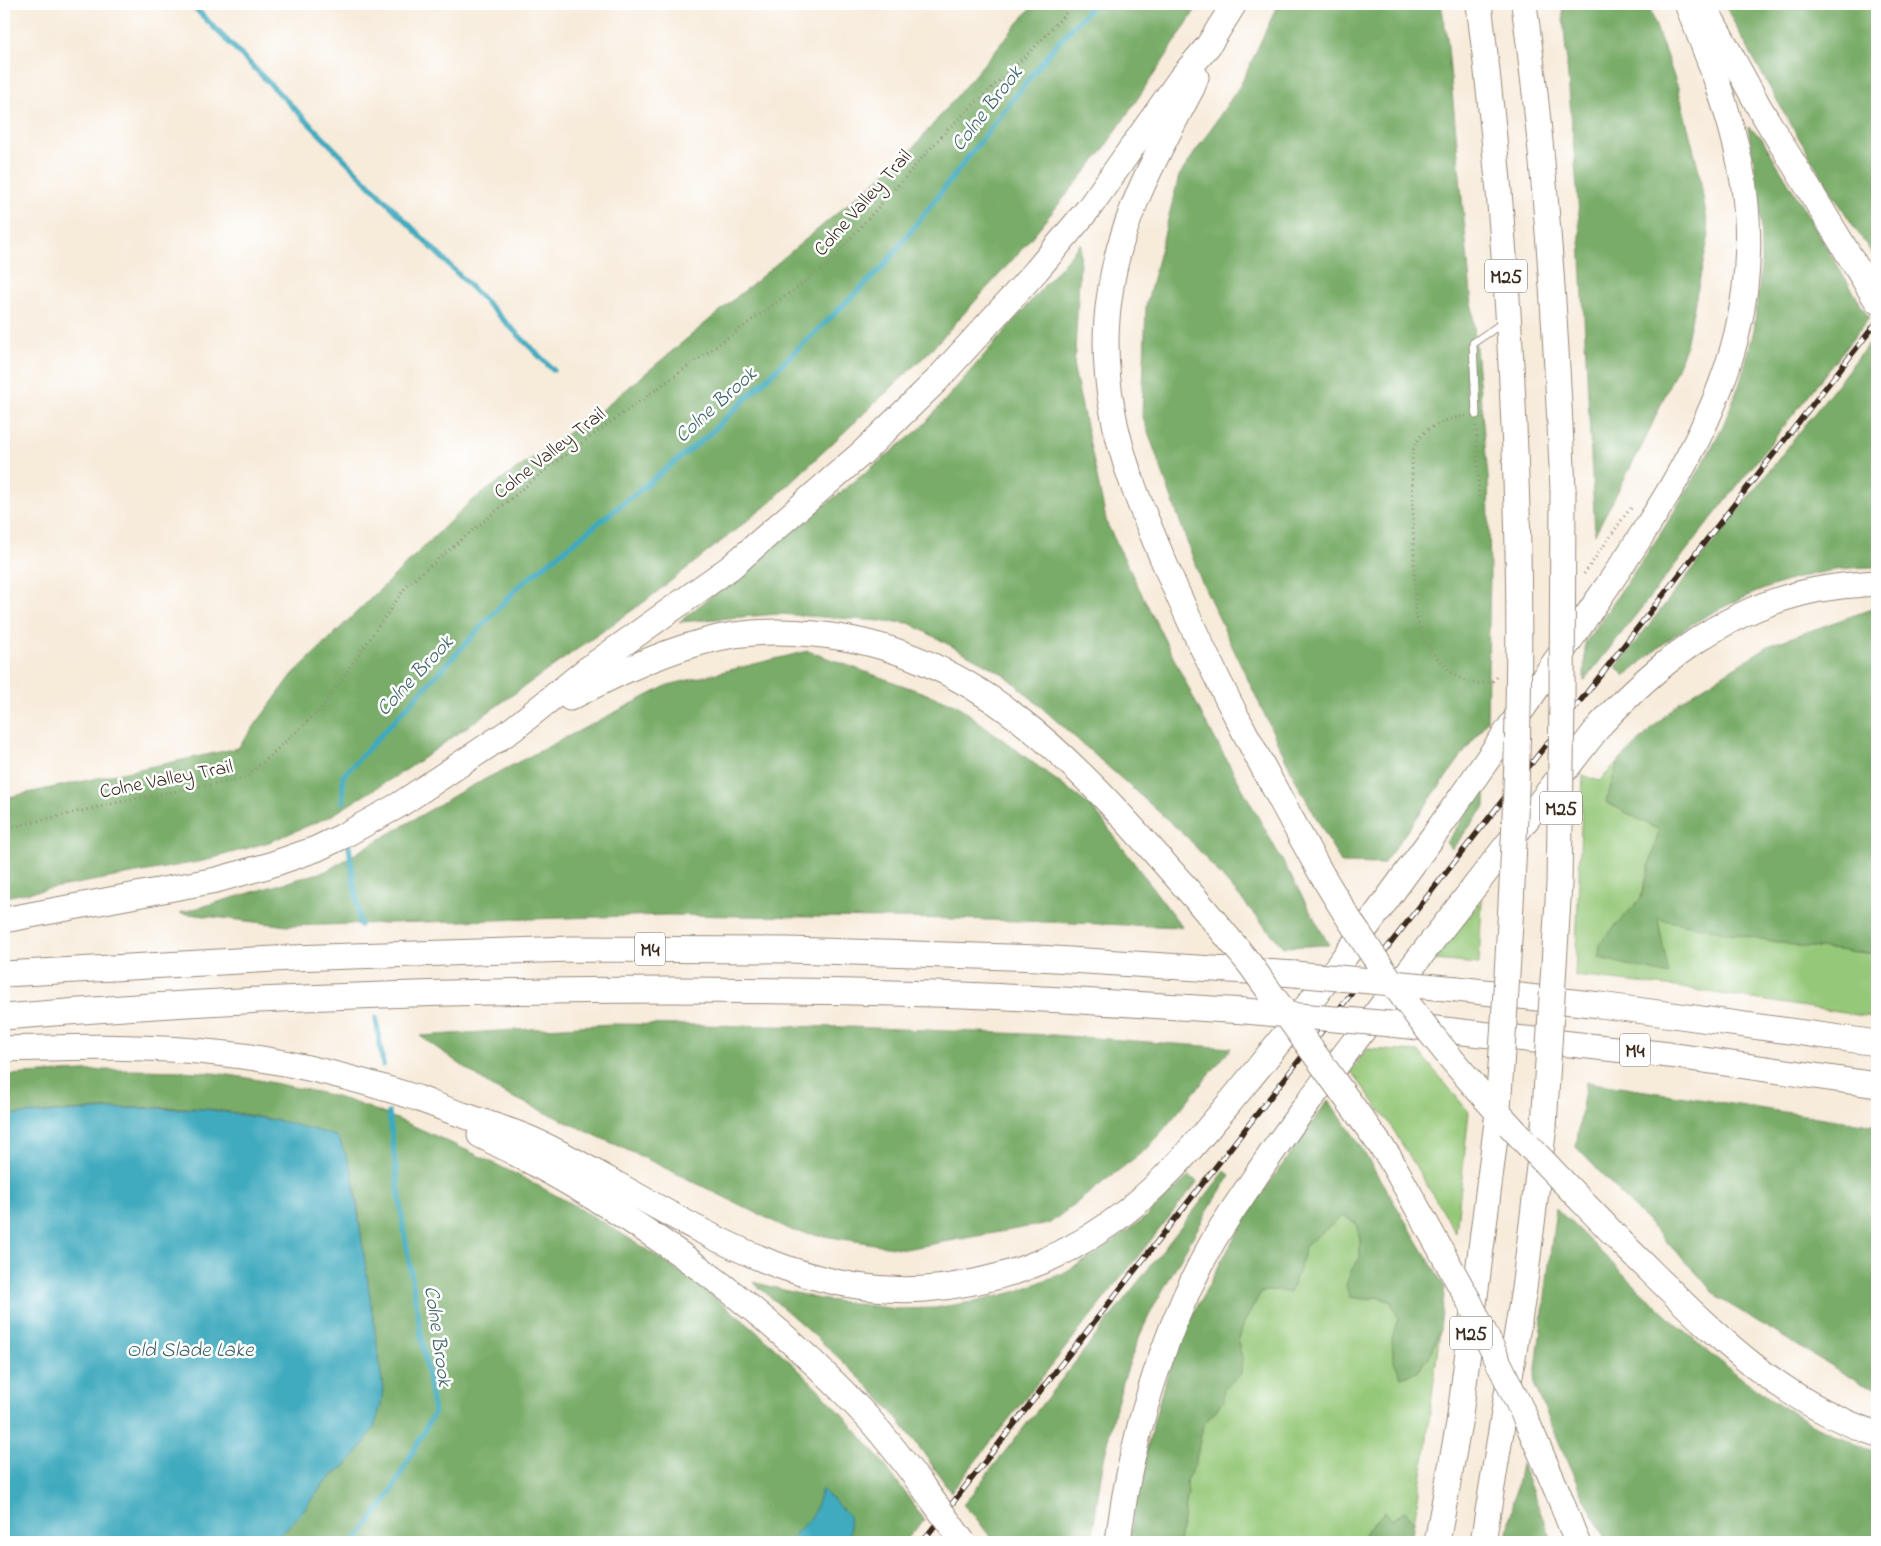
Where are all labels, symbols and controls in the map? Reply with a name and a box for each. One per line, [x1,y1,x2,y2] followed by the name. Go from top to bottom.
[945,59,1031,158] water label: Colne Brook
[808,144,920,264] street label: Colne Valley Trail
[1485,260,1527,292] road number: M25
[669,360,765,451] water label: Colne Brook
[488,401,613,507] street label: Colne Valley Trail
[370,628,462,724] water label: Colne Brook
[97,753,236,808] street label: Colne Valley Trail
[1540,791,1582,824] road number: M25
[635,932,665,966] road number: M4
[1620,1034,1650,1066] road number: M4
[415,1284,459,1389] water label: Colne Brook
[1450,1316,1492,1350] road number: M25
[127,1336,255,1366] water label: Old Slade Lake

